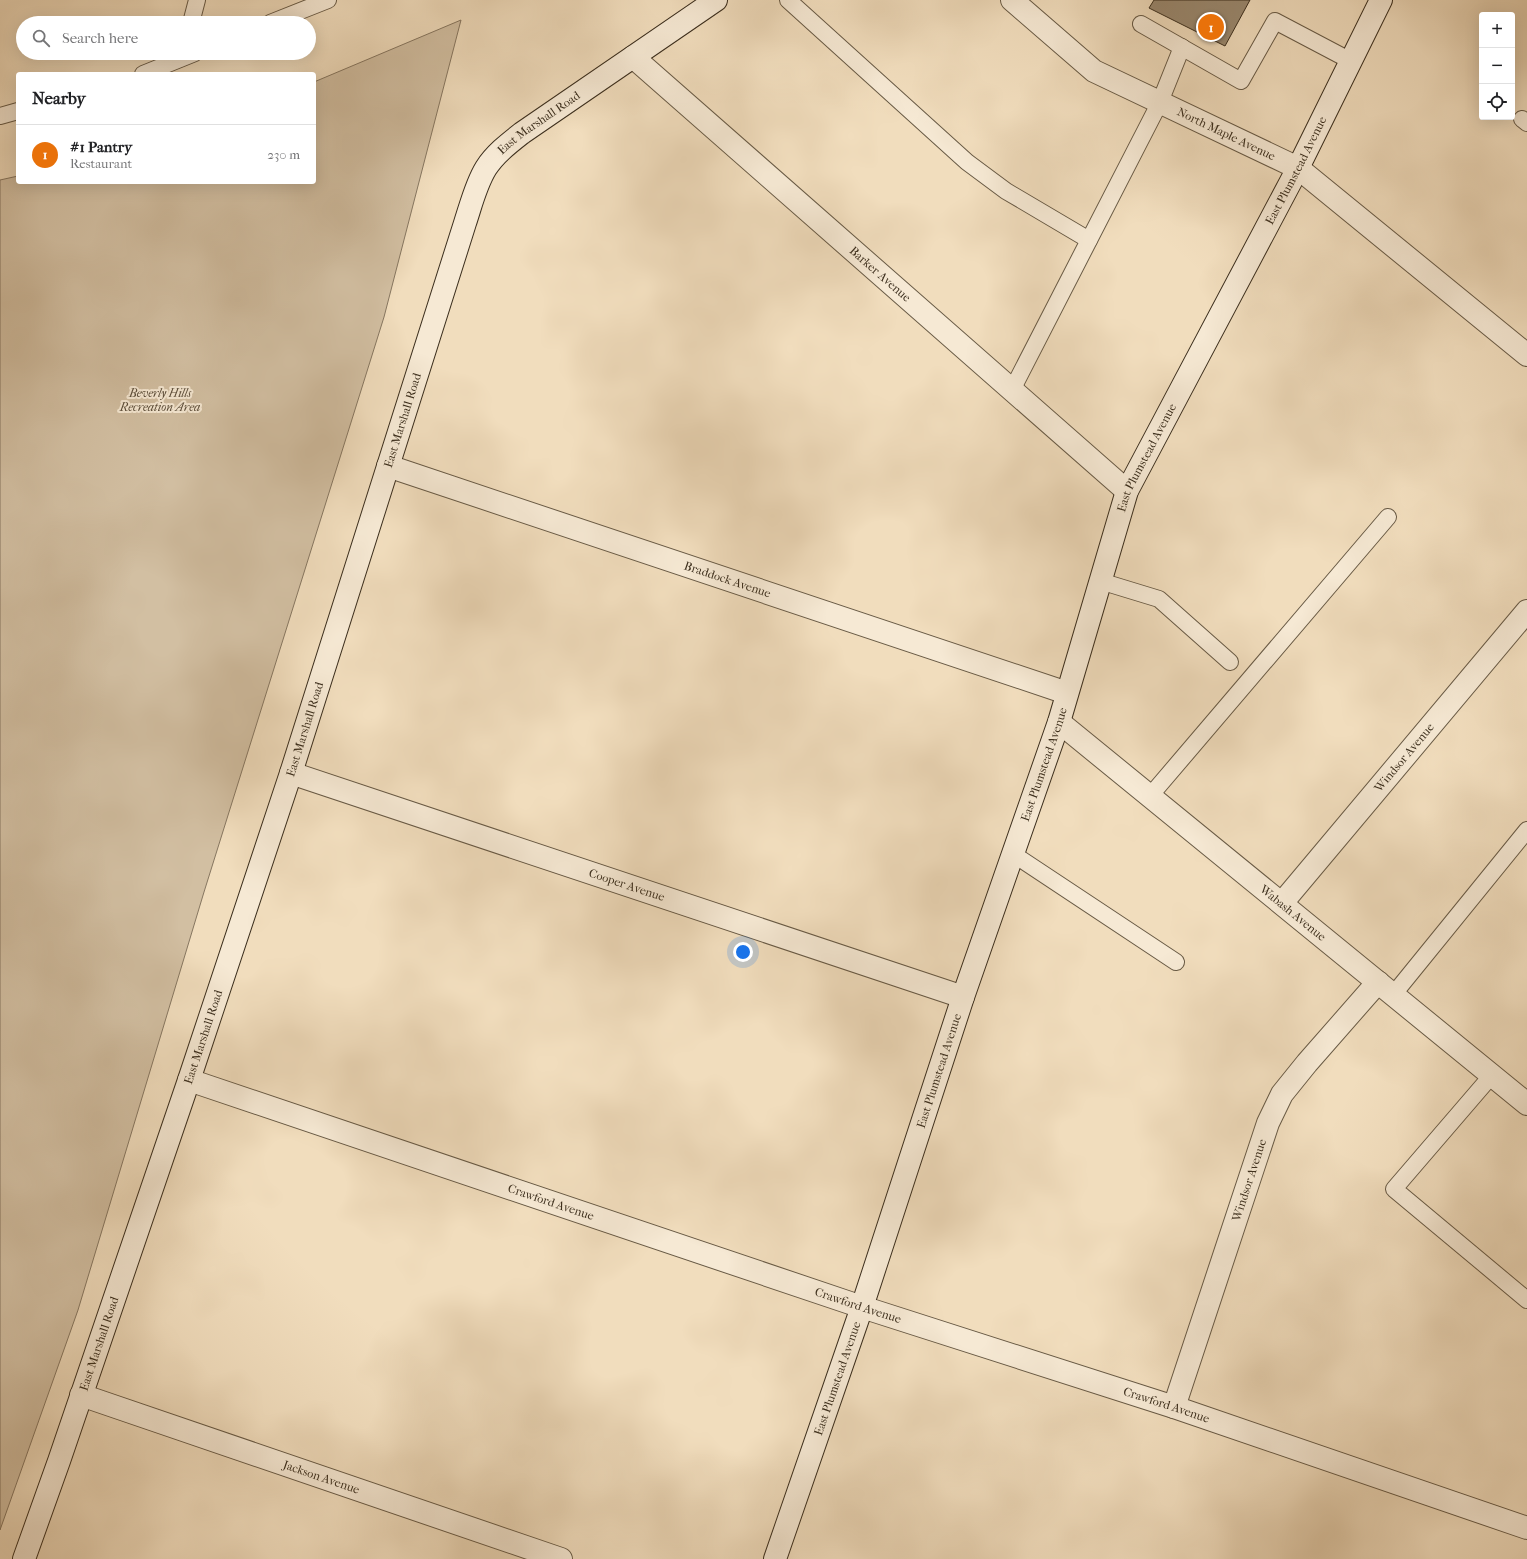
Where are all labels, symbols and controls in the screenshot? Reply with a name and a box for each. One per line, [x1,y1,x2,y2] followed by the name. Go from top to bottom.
[1198,12,1224,42] pin: 1
[1479,12,1515,120] map controls
[1479,12,1515,48] button: +
[16,16,316,60] search box
[30,27,52,49] icon: search
[62,29,138,47] text: Search here
[1479,48,1515,84] button: −
[1479,84,1515,120] button: locate
[32,88,86,108] text: Nearby
[494,88,583,157] street label: East Marshall Road
[1175,105,1278,163] street label: North Maple Avenue
[1262,114,1329,227] street label: East Plumstead Avenue
[70,138,132,156] text: #1 Pantry
[43,147,47,162] text: 1
[267,147,300,162] text: 230 m
[70,156,132,171] text: Restaurant
[847,244,914,305] street label: Barker Avenue
[381,371,424,469] street label: East Marshall Road
[119,386,200,414] park label: Beverly Hills Recreation Area
[1114,401,1179,514] street label: East Plumstead Avenue
[682,559,773,601] street label: Braddock Avenue
[283,680,327,778] street label: East Marshall Road
[1018,706,1070,823] street label: East Plumstead Avenue
[1371,720,1437,796] street label: Windsor Avenue
[587,866,667,904] street label: Cooper Avenue
[1256,881,1329,944] street label: Wabash Avenue
[733,942,753,962] your location
[181,988,226,1086] street label: East Marshall Road
[914,1012,964,1130] street label: East Plumstead Avenue
[1229,1137,1269,1224] street label: Windsor Avenue
[506,1181,596,1223] street label: Crawford Avenue
[813,1285,903,1326] street label: Crawford Avenue
[76,1294,122,1393] street label: East Marshall Road
[811,1320,863,1437] street label: East Plumstead Avenue
[1121,1384,1211,1426] street label: Crawford Avenue
[280,1457,362,1497] street label: Jackson Avenue

